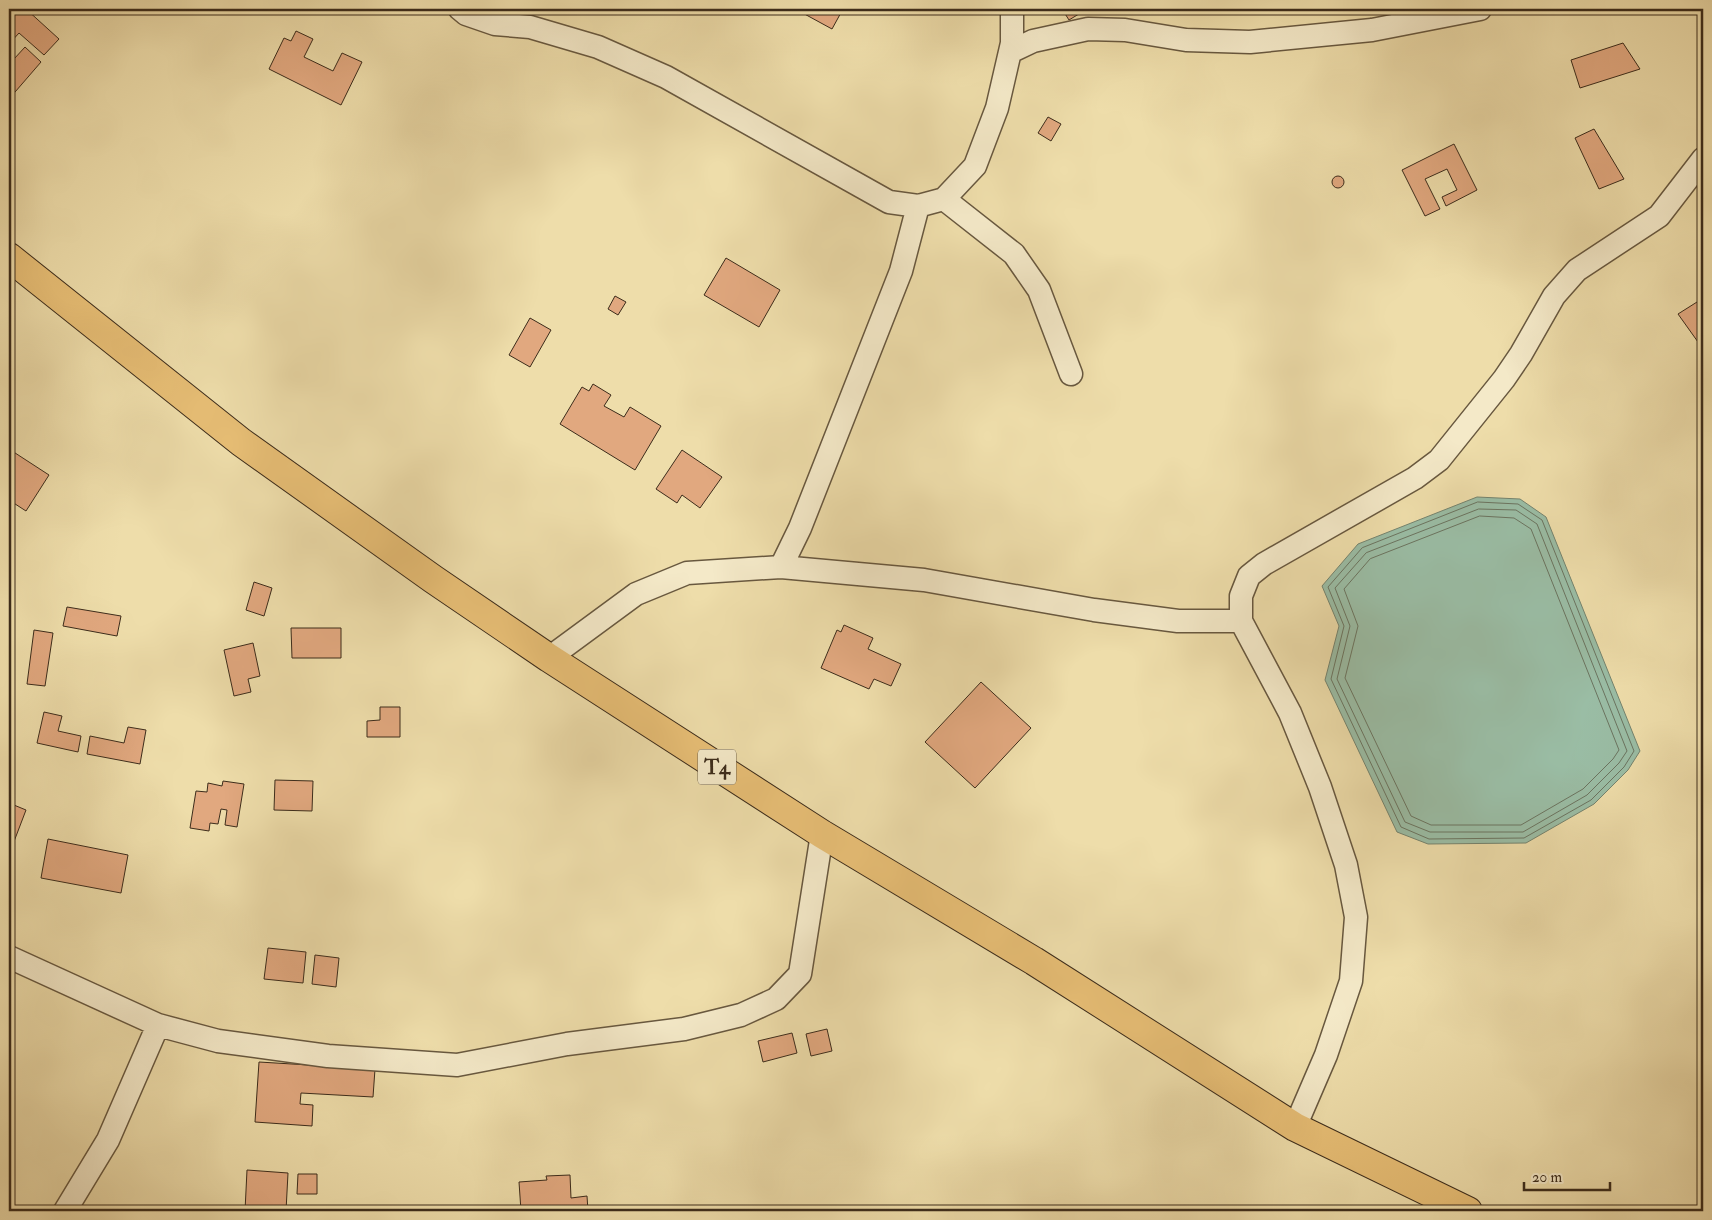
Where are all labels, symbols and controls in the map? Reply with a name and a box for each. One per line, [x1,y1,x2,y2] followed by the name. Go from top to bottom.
[698,750,736,784] road number: T4
[1524,1160,1611,1192] scale bar
[1532,1168,1562,1187] text: 20 m

